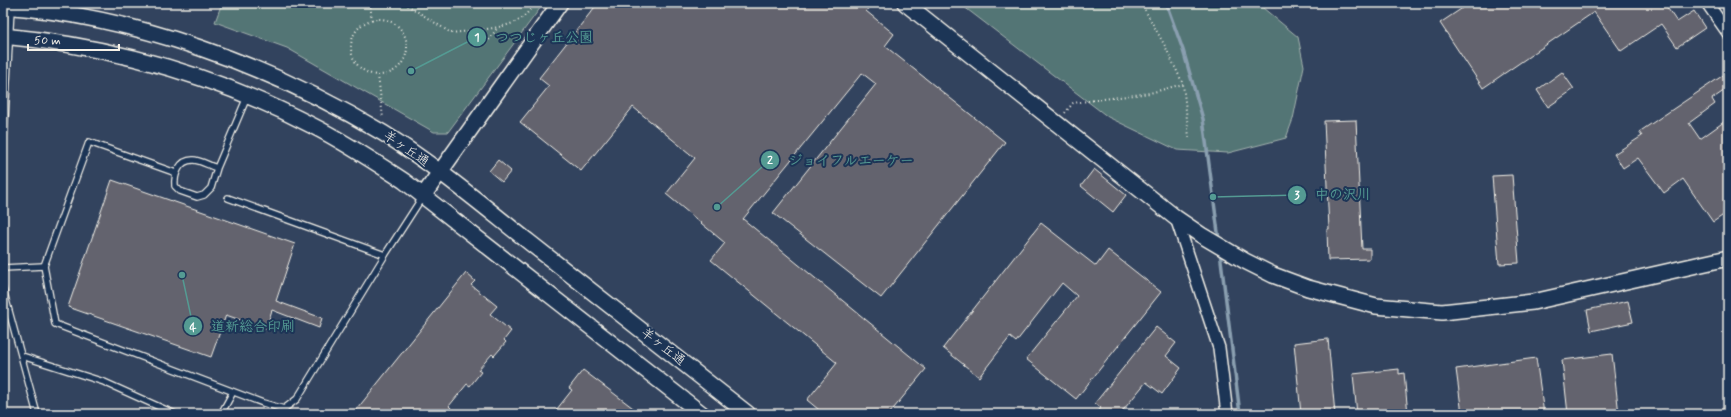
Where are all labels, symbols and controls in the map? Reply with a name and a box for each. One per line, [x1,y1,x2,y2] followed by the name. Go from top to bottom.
[467,24,601,50] callout: つつじヶ丘公園
[28,26,119,52] scale bar
[495,29,593,47] text: つつじヶ丘公園
[474,30,480,46] text: 1
[34,33,61,49] text: 50 m
[380,127,432,171] street label: 羊ヶ丘通
[760,147,922,173] callout: ジョイフルエーケー
[788,152,914,170] text: ジョイフルエーケー
[767,153,773,169] text: 2
[1287,182,1379,208] callout: 中の沢川
[1315,186,1371,204] text: 中の沢川
[1294,188,1300,204] text: 3
[183,313,303,339] callout: 道新総合印刷
[211,318,295,336] text: 道新総合印刷
[190,320,197,336] text: 4
[637,324,689,370] street label: 羊ヶ丘通

